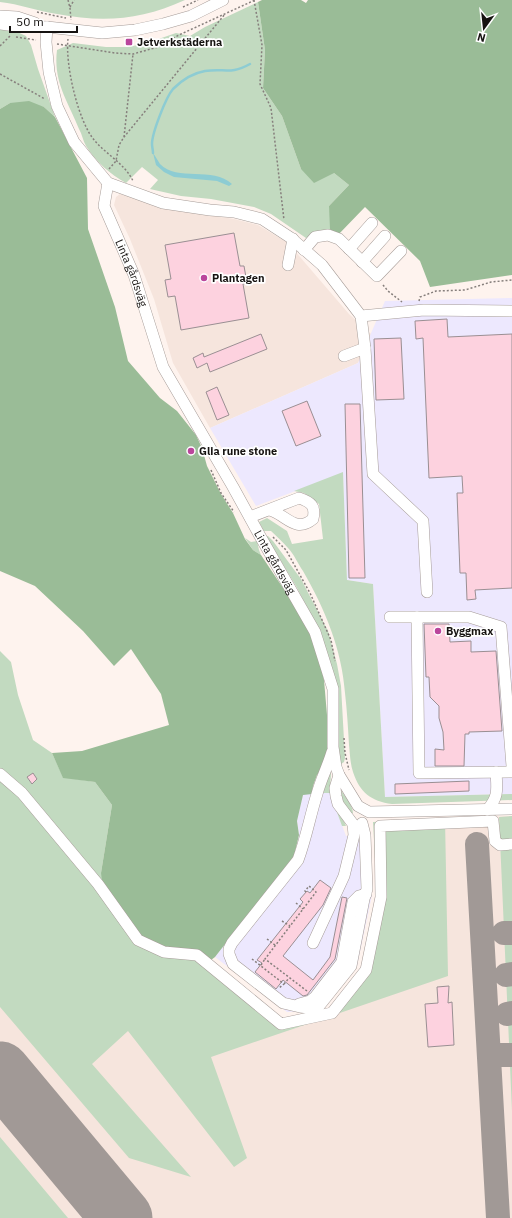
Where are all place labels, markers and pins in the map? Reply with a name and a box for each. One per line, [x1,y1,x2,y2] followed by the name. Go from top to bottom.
[137,35,222,49] place label: Jetverkstäderna
[124,37,134,47] marker: Jetverkstäderna
[212,271,265,285] place label: Plantagen
[199,273,209,283] marker: Plantagen
[199,444,277,458] place label: Glia rune stone
[186,446,196,456] marker: Glia rune stone
[446,624,493,638] place label: Byggmax
[433,626,443,636] marker: Byggmax

